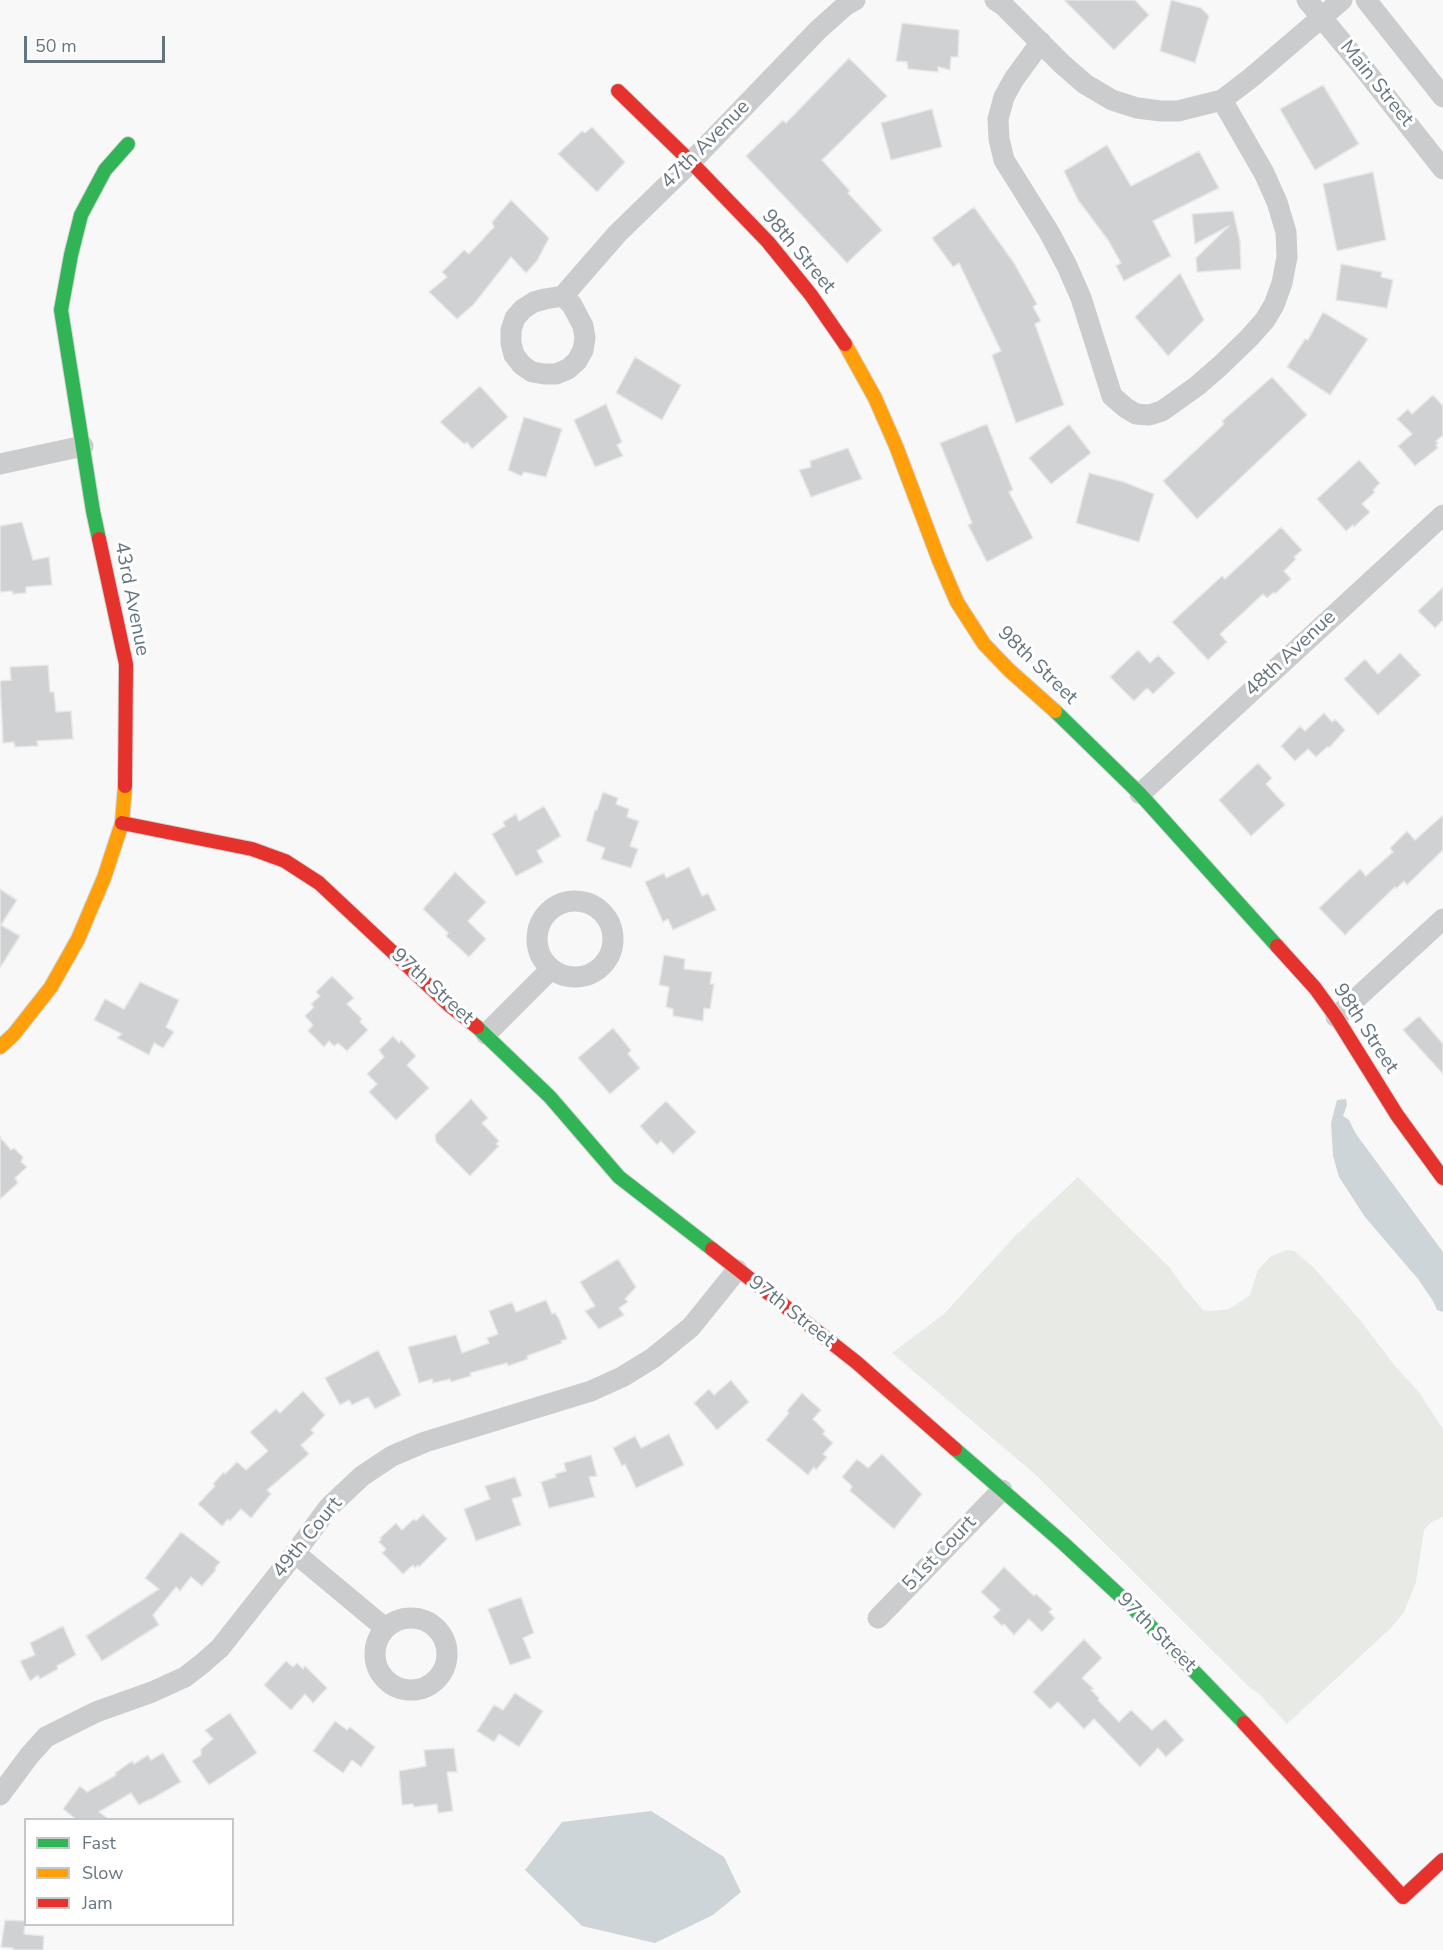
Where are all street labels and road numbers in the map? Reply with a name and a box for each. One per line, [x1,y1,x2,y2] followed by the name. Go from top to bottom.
[1334,36,1418,132] street label: Main Street
[657,96,755,194] street label: 47th Avenue
[756,205,840,299] street label: 98th Street
[108,540,154,658] street label: 43rd Avenue
[1241,606,1341,702] street label: 48th Avenue
[992,622,1082,710] street label: 98th Street
[386,944,478,1030] street label: 97th Street
[1327,980,1403,1078] street label: 98th Street
[743,1271,839,1353] street label: 97th Street
[268,1493,348,1583] street label: 49th Court
[898,1511,982,1597] street label: 51st Court
[1111,1588,1201,1678] street label: 97th Street

